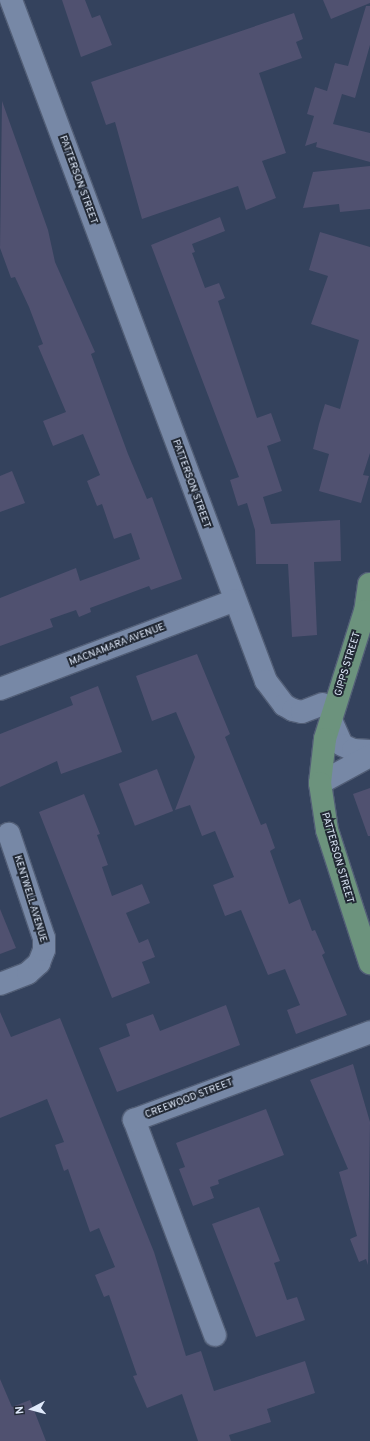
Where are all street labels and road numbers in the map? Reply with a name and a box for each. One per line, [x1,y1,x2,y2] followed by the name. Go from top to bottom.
[56,134,100,226] street label: PATTERSON STREET
[169,438,213,530] street label: PATTERSON STREET
[67,621,167,669] street label: MACNAMARA AVENUE
[333,631,363,697] street label: GIPPS STREET
[318,811,356,905] street label: PATTERSON STREET
[11,854,49,944] street label: KENTWELL AVENUE
[143,1077,235,1121] street label: CREEWOOD STREET

